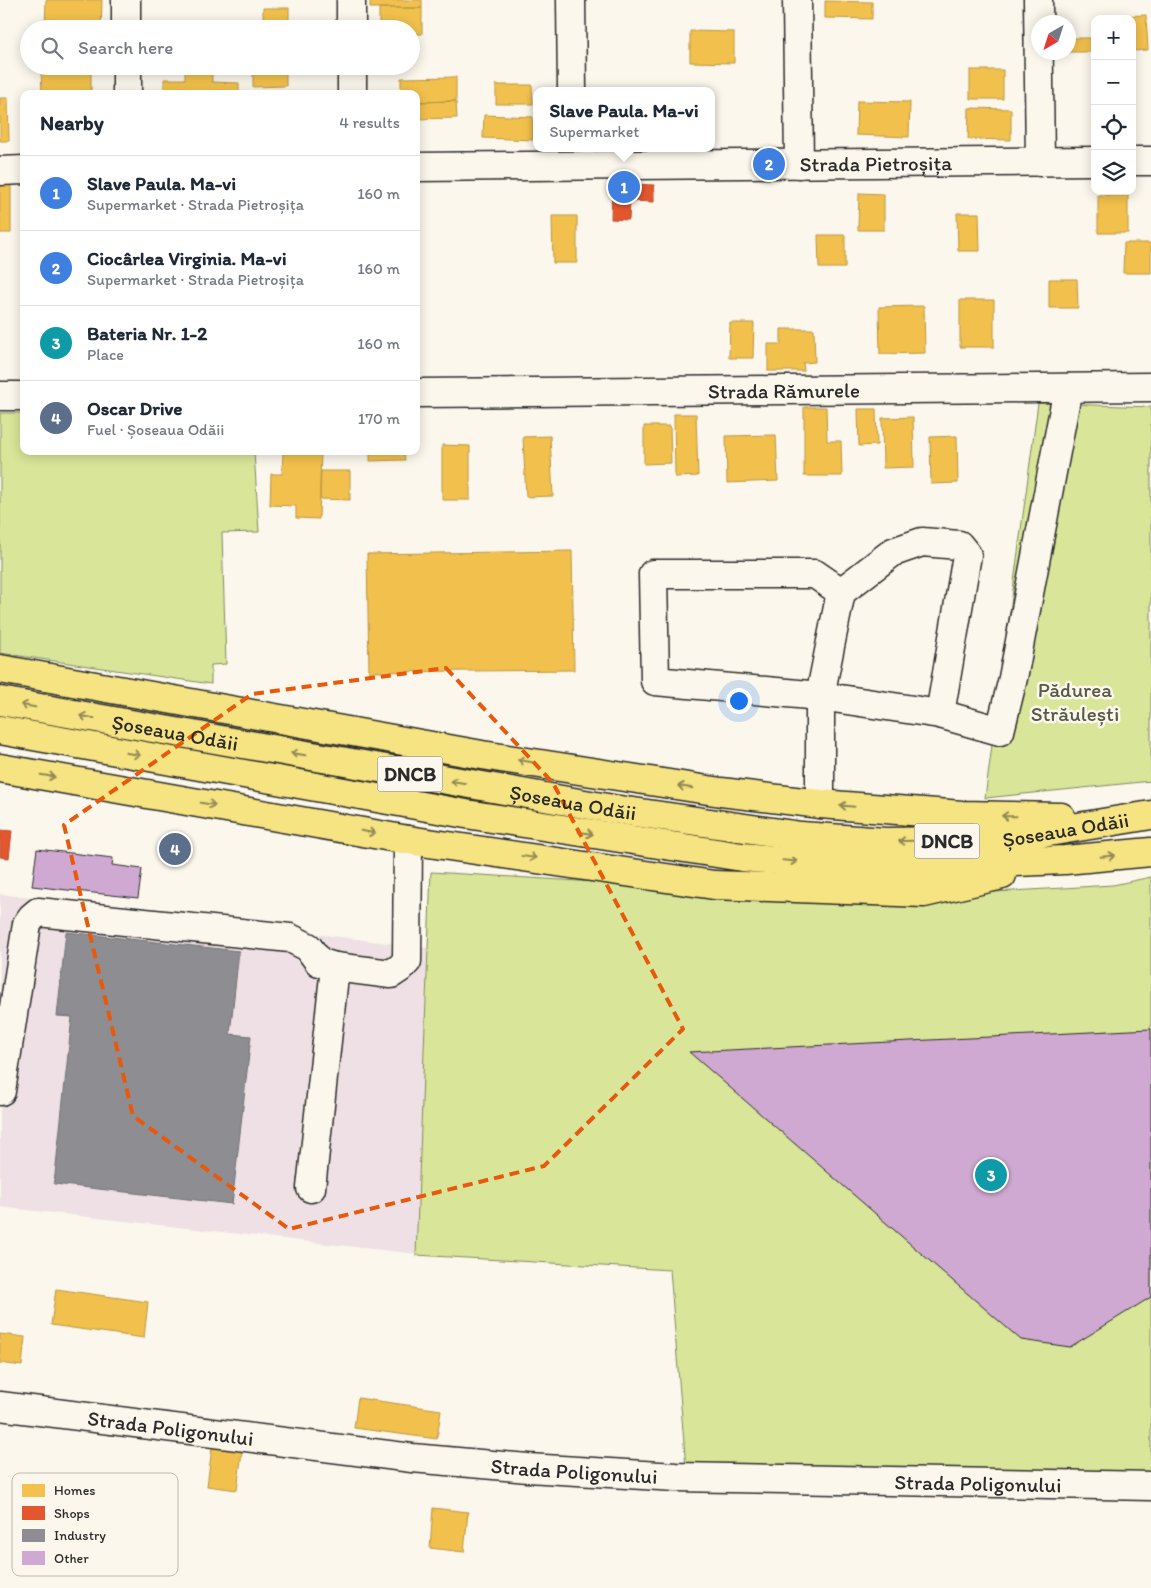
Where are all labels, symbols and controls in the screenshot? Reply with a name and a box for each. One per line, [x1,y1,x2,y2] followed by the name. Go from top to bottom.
[1031,15,1076,60] north arrow
[1091,15,1136,195] map controls
[1091,15,1136,60] button: +
[20,20,420,75] search box
[38,34,66,62] icon: search
[78,36,173,59] text: Search here
[1091,60,1136,105] button: −
[533,87,715,152] popup
[549,99,699,122] text: Slave Paula. Ma-vi
[1091,105,1136,150] button: locate
[40,110,104,135] text: Nearby
[339,113,400,132] text: 4 results
[549,122,639,141] text: Supermarket
[753,145,785,183] pin: 2
[800,150,952,176] street label: Strada Pietroșița
[1091,150,1136,195] button: layers
[608,168,640,206] pin: 1
[87,172,236,195] text: Slave Paula. Ma-vi
[52,184,60,203] text: 1
[357,184,400,203] text: 160 m
[87,195,304,214] text: Supermarket · Strada Pietroșița
[87,247,287,270] text: Ciocârlea Virginia. Ma-vi
[52,259,60,278] text: 2
[357,259,400,278] text: 160 m
[87,270,304,289] text: Supermarket · Strada Pietroșița
[87,322,207,345] text: Bateria Nr. 1-2
[52,334,60,353] text: 3
[357,334,400,353] text: 160 m
[87,345,124,364] text: Place
[708,377,860,403] street label: Strada Rămurele
[87,397,183,420] text: Oscar Drive
[51,409,61,428] text: 4
[358,409,400,428] text: 170 m
[87,420,224,439] text: Fuel · Șoseaua Odăii
[1031,677,1119,726] park label: Pădurea Străulești
[726,688,752,714] your location
[20,701,36,711] one-way arrow
[110,708,240,755] street label: Șoseaua Odăii
[79,711,95,721] one-way arrow
[291,749,307,758] one-way arrow
[124,750,140,760] one-way arrow
[378,756,442,792] road number: DNCB
[517,756,533,766] one-way arrow
[40,772,56,782] one-way arrow
[451,777,467,787] one-way arrow
[508,779,638,825] street label: Șoseaua Odăii
[678,781,694,791] one-way arrow
[200,800,216,810] one-way arrow
[839,801,855,811] one-way arrow
[1000,806,1131,852] street label: Șoseaua Odăii
[1001,811,1017,821] one-way arrow
[914,824,980,858] road number: DNCB
[360,828,376,838] one-way arrow
[578,828,594,838] one-way arrow
[159,830,191,868] pin: 4
[898,837,914,846] one-way arrow
[1100,851,1116,861] one-way arrow
[520,853,536,863] one-way arrow
[782,857,798,866] one-way arrow
[975,1156,1007,1194] pin: 3
[86,1405,255,1450] street label: Strada Poligonului
[490,1452,658,1488] street label: Strada Poligonului
[894,1469,1062,1497] street label: Strada Poligonului
[12,1473,178,1576] legend
[54,1482,96,1499] text: Homes
[54,1505,90,1522] text: Shops
[54,1527,106,1544] text: Industry
[54,1550,89,1567] text: Other

